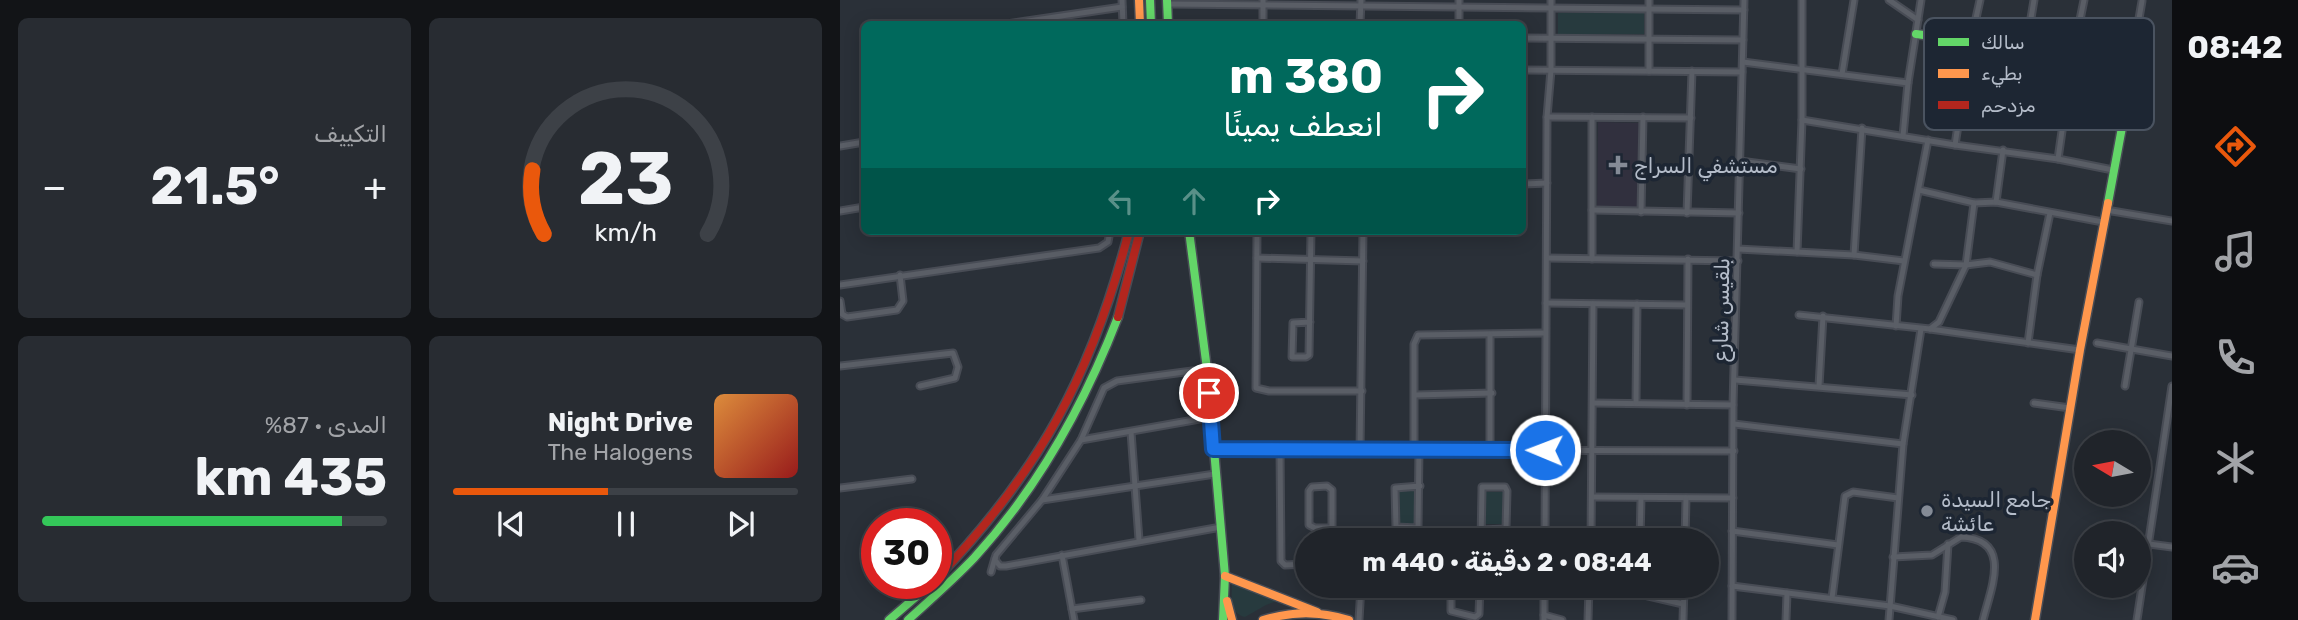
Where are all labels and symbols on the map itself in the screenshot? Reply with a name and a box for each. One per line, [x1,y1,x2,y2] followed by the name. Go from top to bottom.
[1924,18,2154,130] legend
[1981,31,2025,54] text: سالك
[1981,62,2023,88] text: بطيء
[1981,94,2036,118] text: مزدحم
[1634,153,1778,182] place label: مستشفي السراج
[1608,155,1628,175] marker: مستشفي السراج
[1708,258,1736,362] street label: بلقيس شارع
[1179,363,1239,423] pin
[1508,413,1582,487] position arrow
[2074,430,2151,508] north arrow
[1941,487,2051,536] place label: جامع السيدة عائشة
[1919,503,1935,519] marker: جامع السيدة عائشة
[861,508,952,599] speed limit sign: 30

